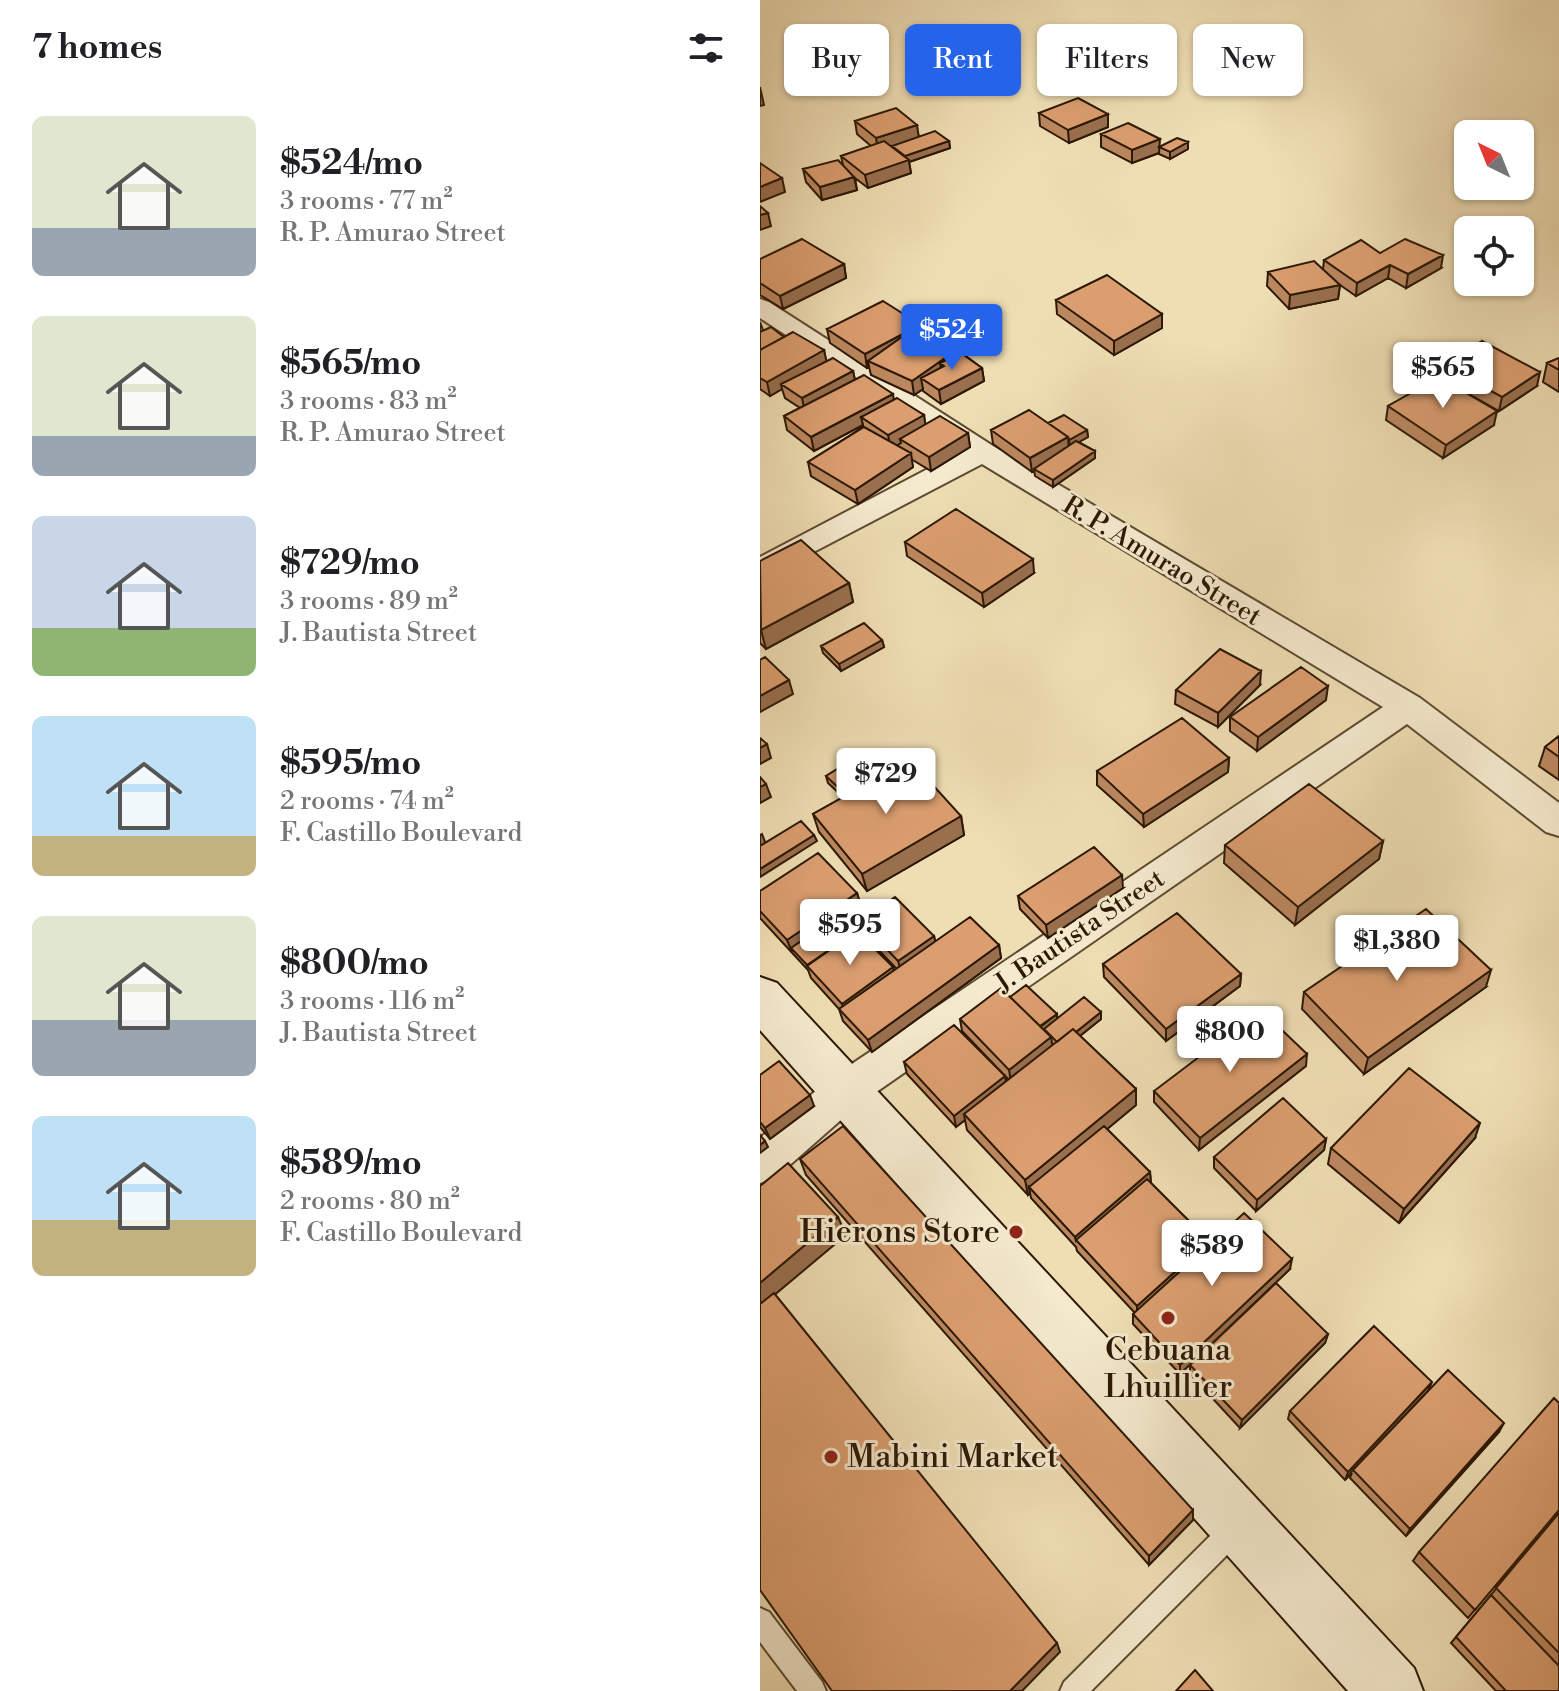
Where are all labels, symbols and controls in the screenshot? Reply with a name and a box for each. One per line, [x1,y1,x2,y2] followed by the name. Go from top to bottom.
[784,24,889,96] chip: Buy
[905,24,1021,96] chip: Rent
[1037,24,1177,96] chip: Filters
[1193,24,1303,96] chip: New
[684,26,728,70] icon: filters
[32,27,162,69] text: 7 homes
[1454,120,1534,200] north arrow
[1454,120,1534,296] map controls
[280,143,423,185] text: $524/mo
[96,148,192,244] icon: home
[280,185,452,217] text: 3 rooms · 77 m²
[1454,216,1534,296] button: locate
[280,217,506,249] text: R. P. Amurao Street
[905,304,999,372] pin: $524
[919,314,985,346] text: $524
[1396,342,1490,410] pin: $565
[280,343,421,385] text: $565/mo
[96,348,192,444] icon: home
[1411,352,1475,384] text: $565
[280,385,457,417] text: 3 rooms · 83 m²
[280,417,506,449] text: R. P. Amurao Street
[1057,489,1267,633] street label: R. P. Amurao Street
[280,543,420,585] text: $729/mo
[96,548,192,644] icon: home
[280,585,458,617] text: 3 rooms · 89 m²
[280,617,477,649] text: J. Bautista Street
[280,743,421,785] text: $595/mo
[96,748,192,844] icon: home
[839,748,933,816] pin: $729
[855,758,918,790] text: $729
[280,785,454,817] text: 2 rooms · 74 m²
[280,817,522,849] text: F. Castillo Boulevard
[988,863,1171,1000] street label: J. Bautista Street
[803,899,897,967] pin: $595
[818,909,882,941] text: $595
[1332,915,1462,983] pin: $1,380
[1353,925,1441,957] text: $1,380
[280,943,429,985] text: $800/mo
[96,948,192,1044] icon: home
[280,985,464,1017] text: 3 rooms · 116 m²
[1183,1006,1277,1074] pin: $800
[1195,1016,1265,1048] text: $800
[280,1017,477,1049] text: J. Bautista Street
[280,1143,422,1185] text: $589/mo
[96,1148,192,1244] icon: home
[280,1185,460,1217] text: 2 rooms · 80 m²
[800,1212,1000,1252] place label: Hierons Store
[280,1217,522,1249] text: F. Castillo Boulevard
[1165,1220,1259,1288] pin: $589
[1007,1223,1025,1241] marker: Hierons Store
[1180,1230,1244,1262] text: $589
[1159,1309,1177,1327] marker: Cebuana Lhuillier
[1104,1330,1232,1407] place label: Cebuana Lhuillier
[847,1437,1058,1477] place label: Mabini Market
[822,1448,840,1466] marker: Mabini Market

